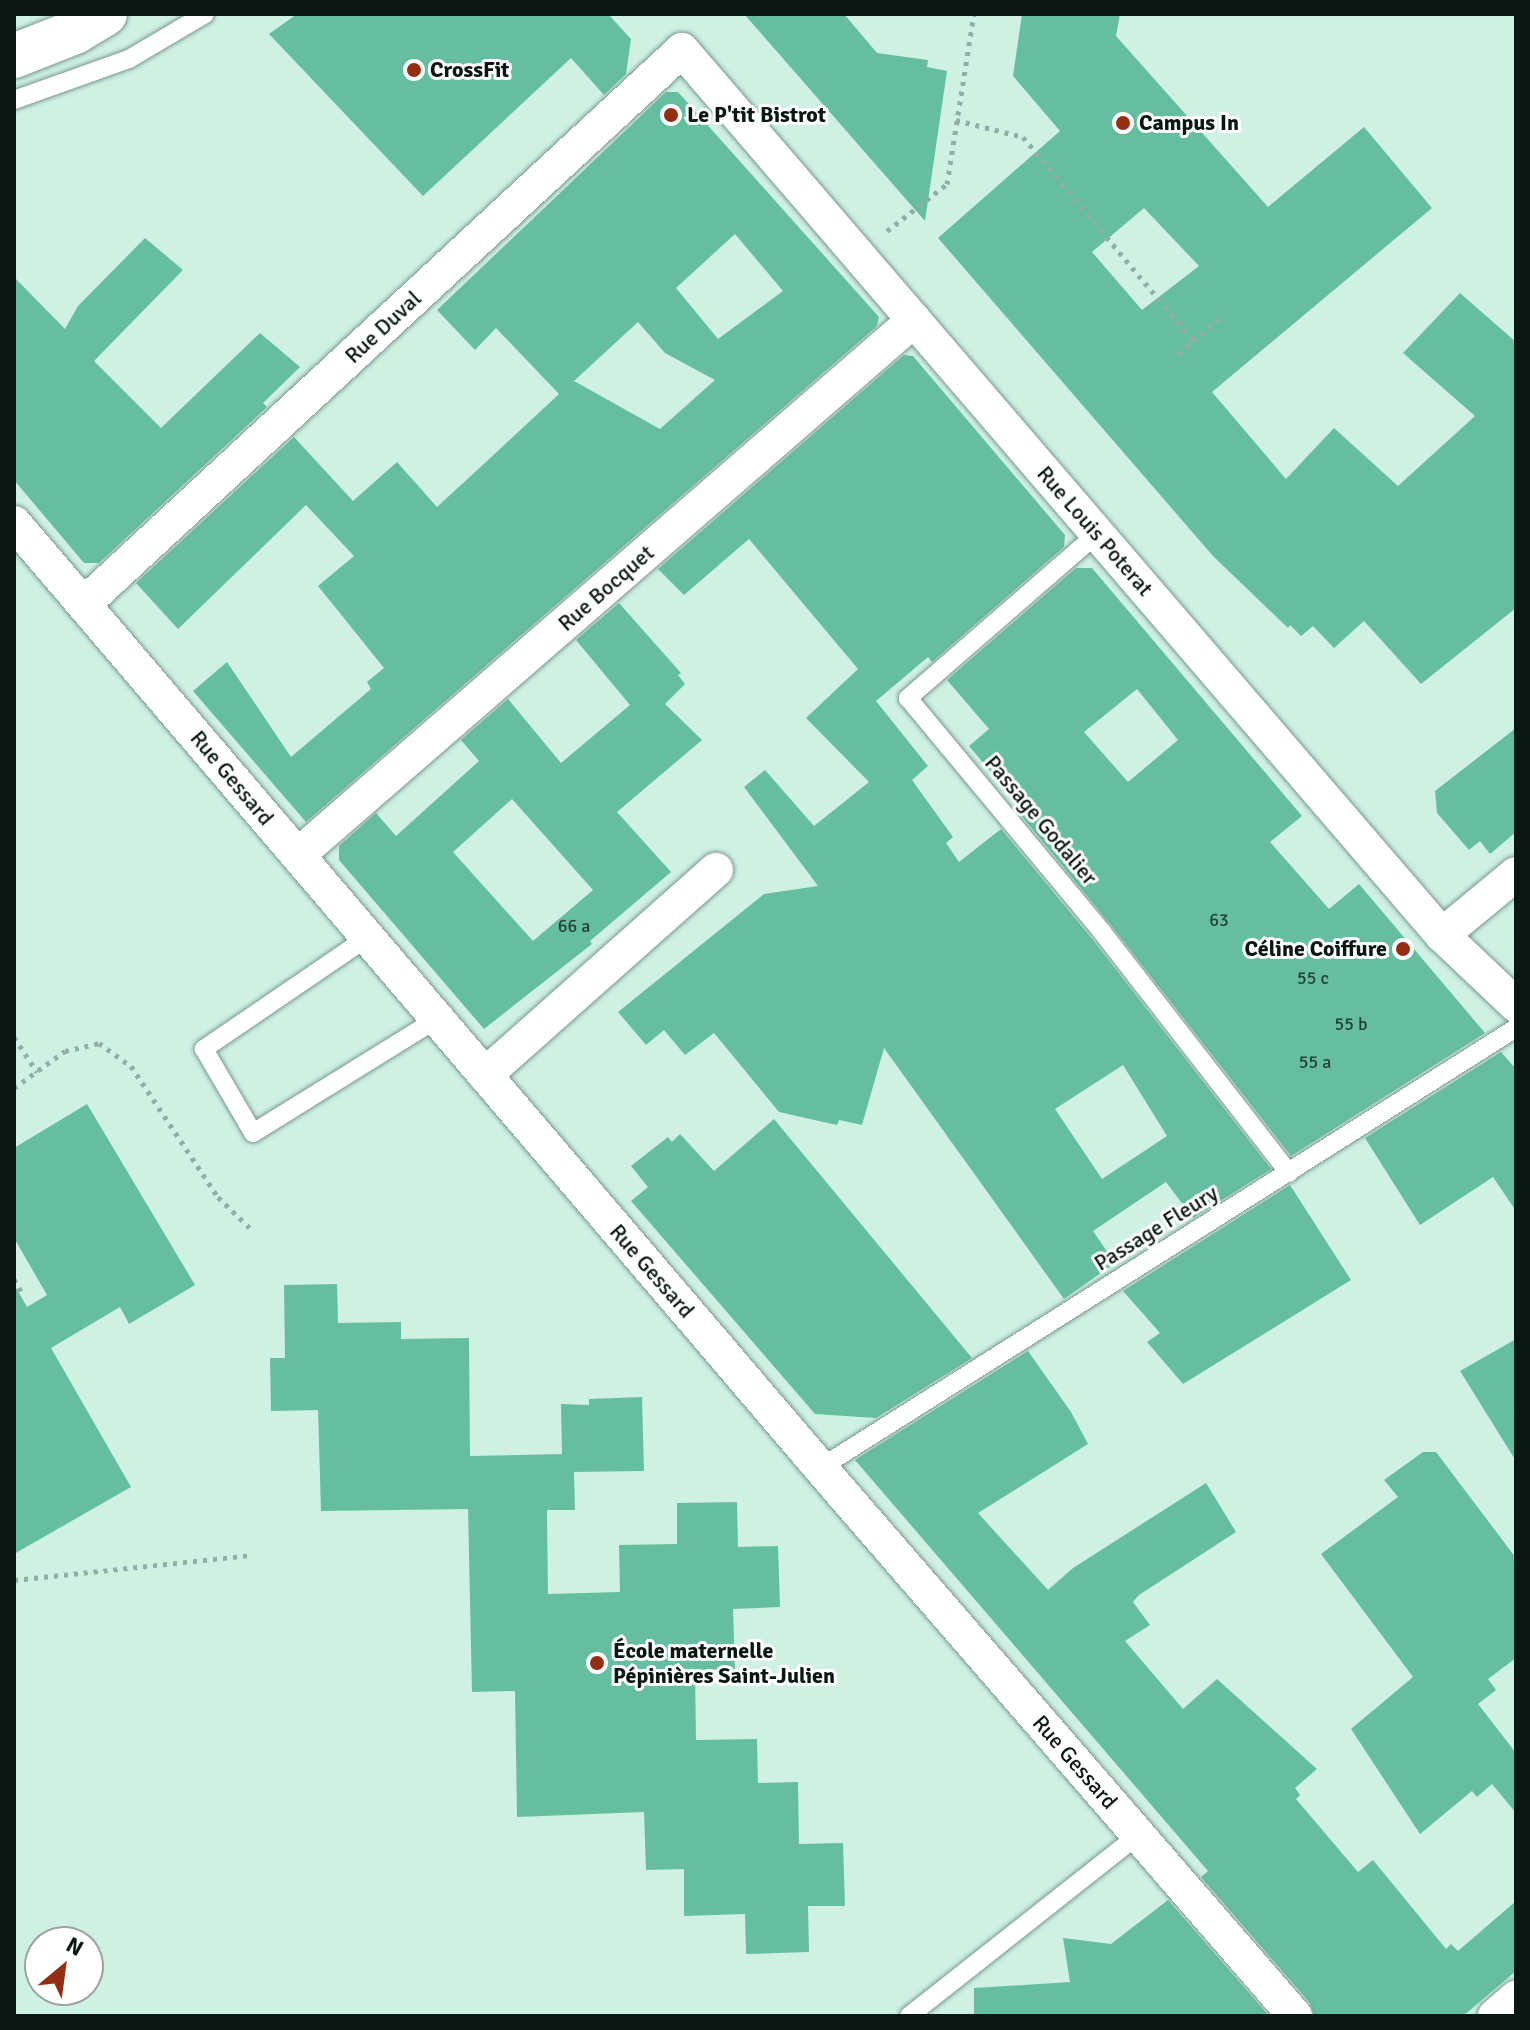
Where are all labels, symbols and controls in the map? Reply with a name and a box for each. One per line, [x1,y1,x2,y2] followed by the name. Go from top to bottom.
[430,57,509,83] place label: CrossFit
[405,61,423,79] marker: CrossFit
[687,102,826,128] place label: Le P'tit Bistrot
[662,106,680,124] marker: Le P'tit Bistrot
[1139,110,1239,136] place label: Campus In
[1114,114,1132,132] marker: Campus In
[339,285,427,369] street label: Rue Duval
[1031,461,1159,601] street label: Rue Louis Poterat
[553,539,659,637] street label: Rue Bocquet
[185,725,279,831] street label: Rue Gessard
[979,750,1103,890] street label: Passage Godalier
[1209,909,1229,931] house number: 63
[558,915,590,937] house number: 66 a
[1245,936,1387,962] place label: Céline Coiffure
[1394,940,1412,958] marker: Céline Coiffure
[1297,967,1329,989] house number: 55 c
[1335,1013,1367,1035] house number: 55 b
[1299,1051,1331,1073] house number: 55 a
[1089,1180,1223,1276] street label: Passage Fleury
[604,1219,700,1323] street label: Rue Gessard
[613,1637,835,1688] place label: École maternelle Pépinières Saint-Julien
[588,1654,606,1672] marker: École maternelle Pépinières Saint-Julien
[1027,1710,1123,1814] street label: Rue Gessard
[24,1926,104,2006] north arrow
[62,1931,88,1962] text: N

